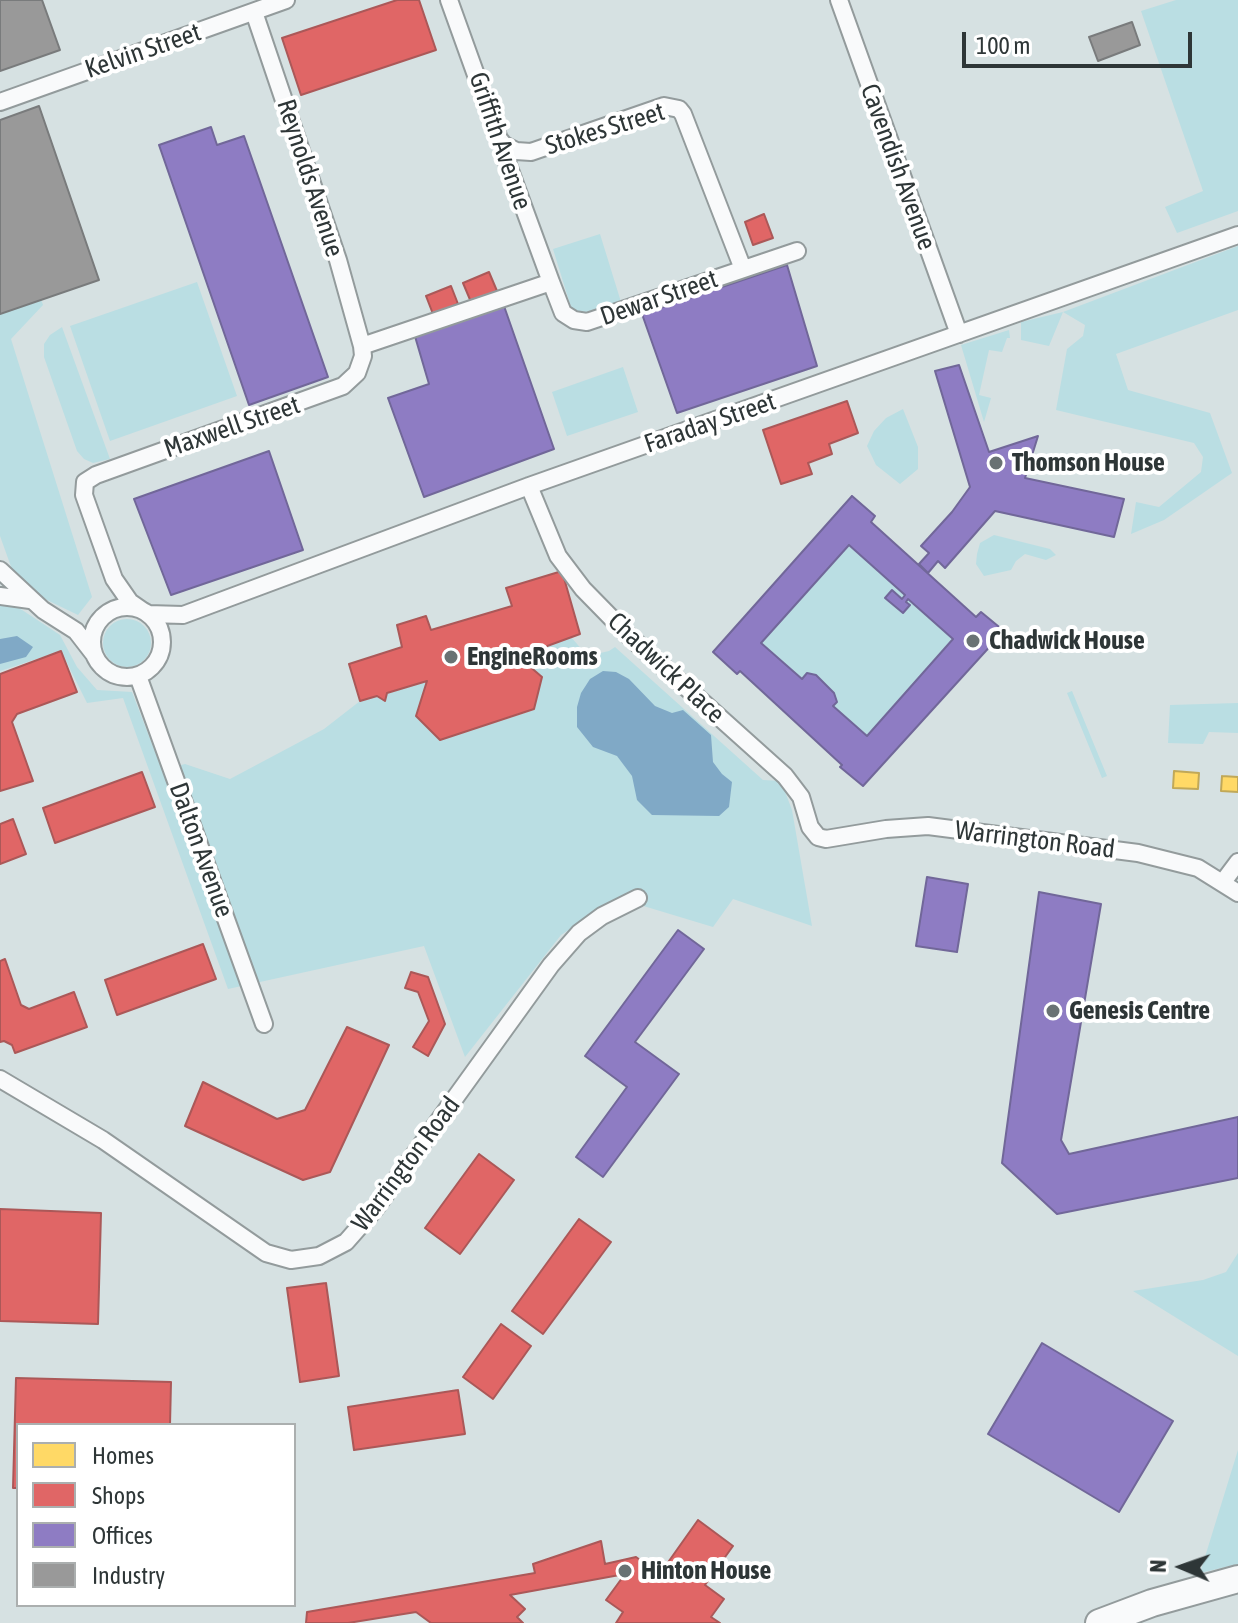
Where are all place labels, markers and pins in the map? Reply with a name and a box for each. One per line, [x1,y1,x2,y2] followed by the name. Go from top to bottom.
[1012,447,1165,479] place label: Thomson House
[987,454,1005,472] marker: Thomson House
[989,625,1145,657] place label: Chadwick House
[964,632,982,650] marker: Chadwick House
[467,641,598,673] place label: EngineRooms
[442,648,460,666] marker: EngineRooms
[1069,995,1210,1027] place label: Genesis Centre
[1044,1002,1062,1020] marker: Genesis Centre
[641,1555,771,1587] place label: Hinton House
[616,1562,634,1580] marker: Hinton House

